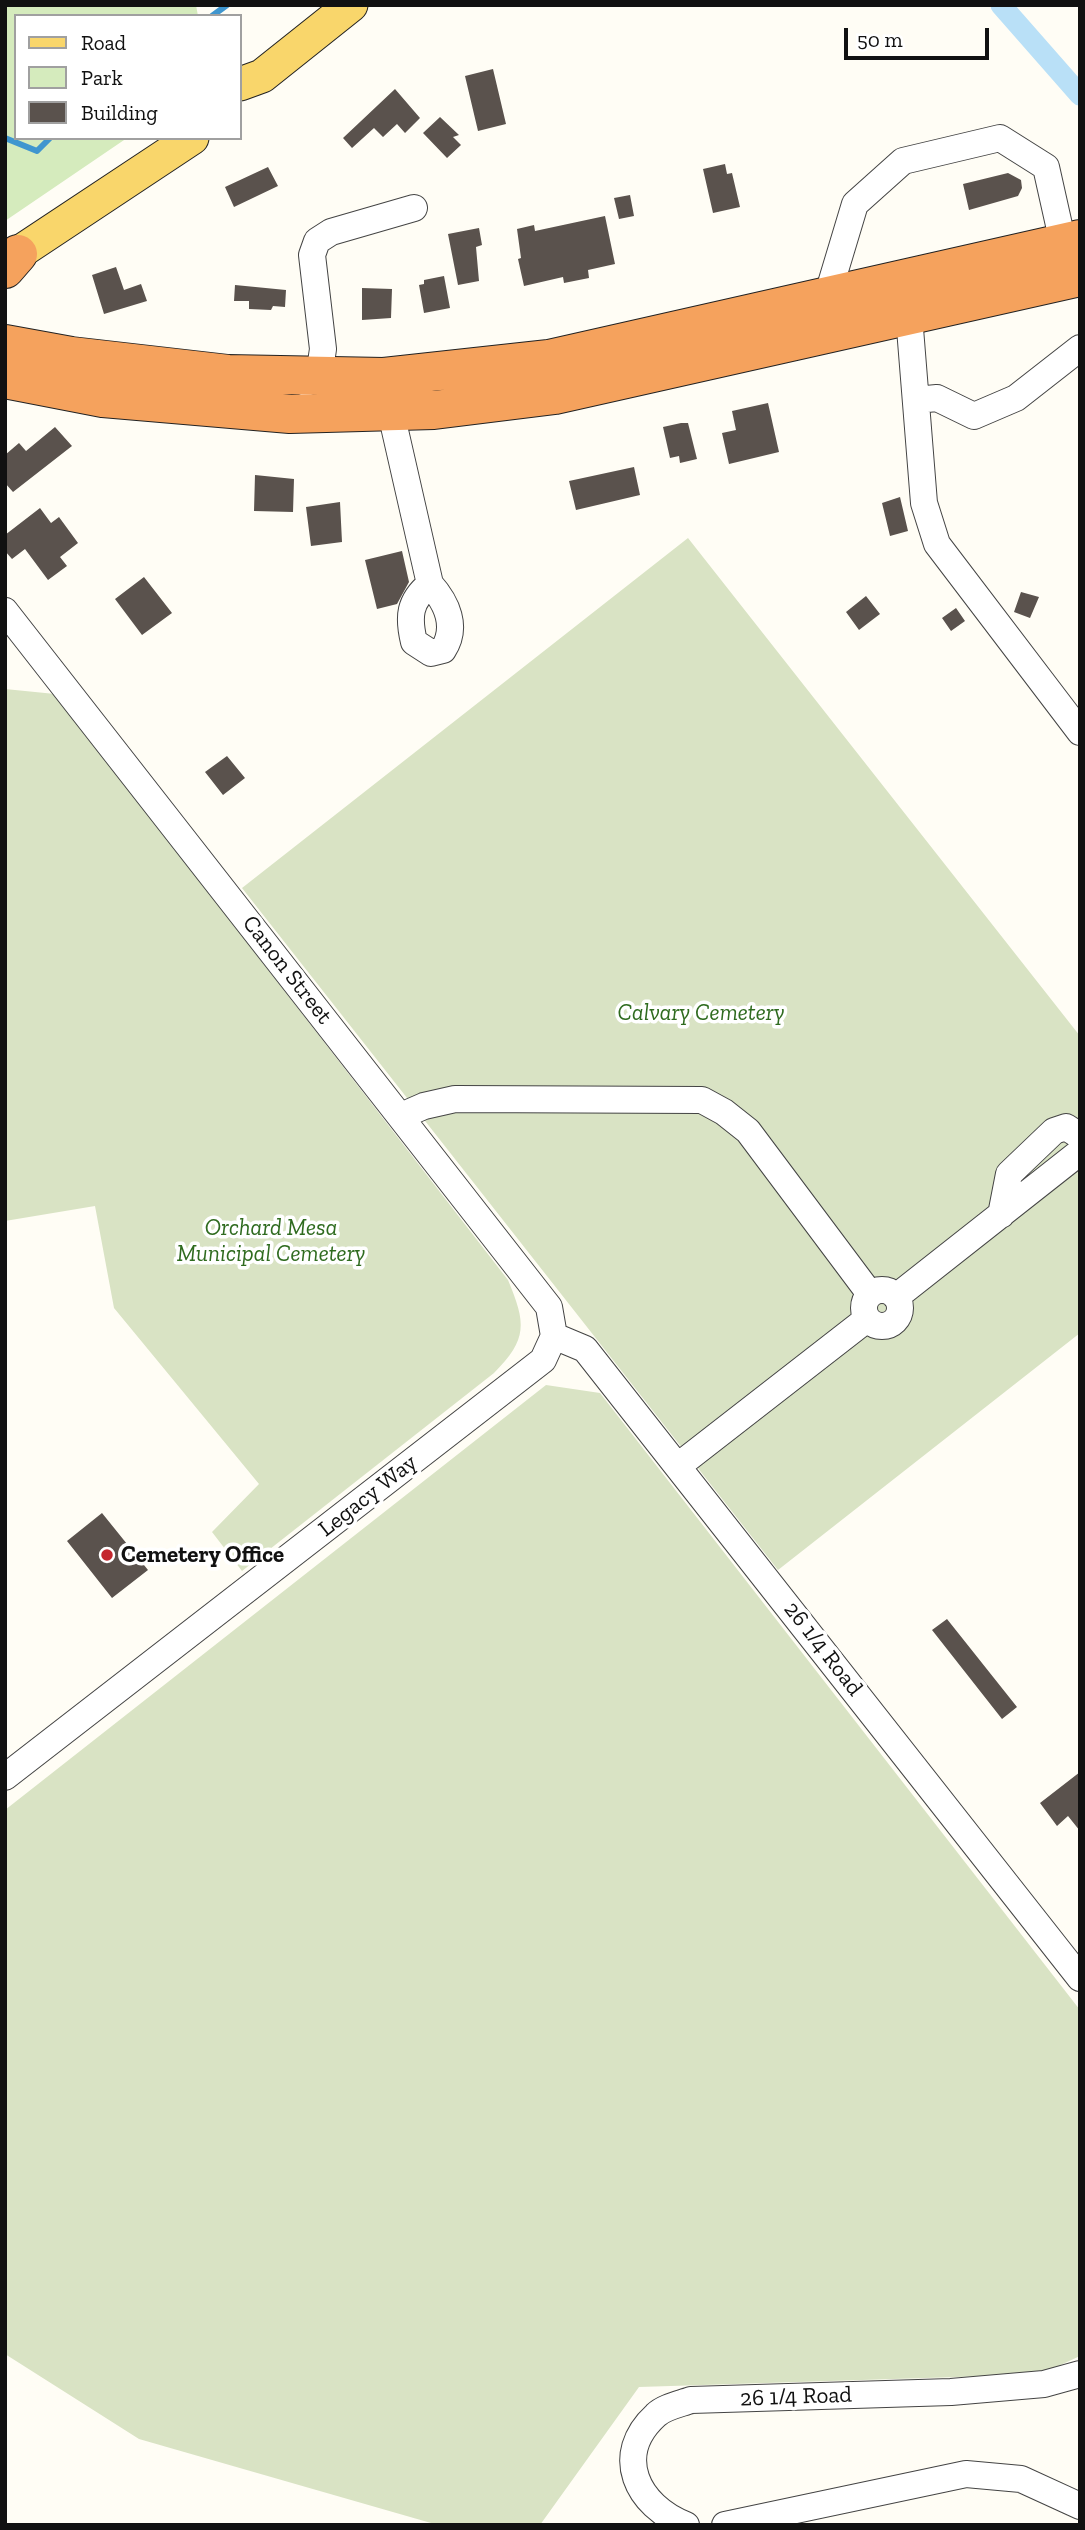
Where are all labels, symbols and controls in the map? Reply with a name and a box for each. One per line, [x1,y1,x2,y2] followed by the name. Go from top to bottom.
[14,14,242,140] legend
[847,14,992,58] scale bar
[857,27,903,52] text: 50 m
[81,30,126,55] text: Road
[81,65,123,90] text: Park
[81,100,158,125] text: Building
[236,910,338,1030] street label: Canon Street
[618,999,784,1027] park label: Calvary Cemetery
[177,1214,365,1268] park label: Orchard Mesa Municipal Cemetery
[313,1449,423,1543] street label: Legacy Way
[121,1541,284,1569] place label: Cemetery Office
[99,1547,115,1563] marker: Cemetery Office
[778,1596,868,1702] street label: 26 1/4 Road
[740,2381,852,2413] street label: 26 1/4 Road

